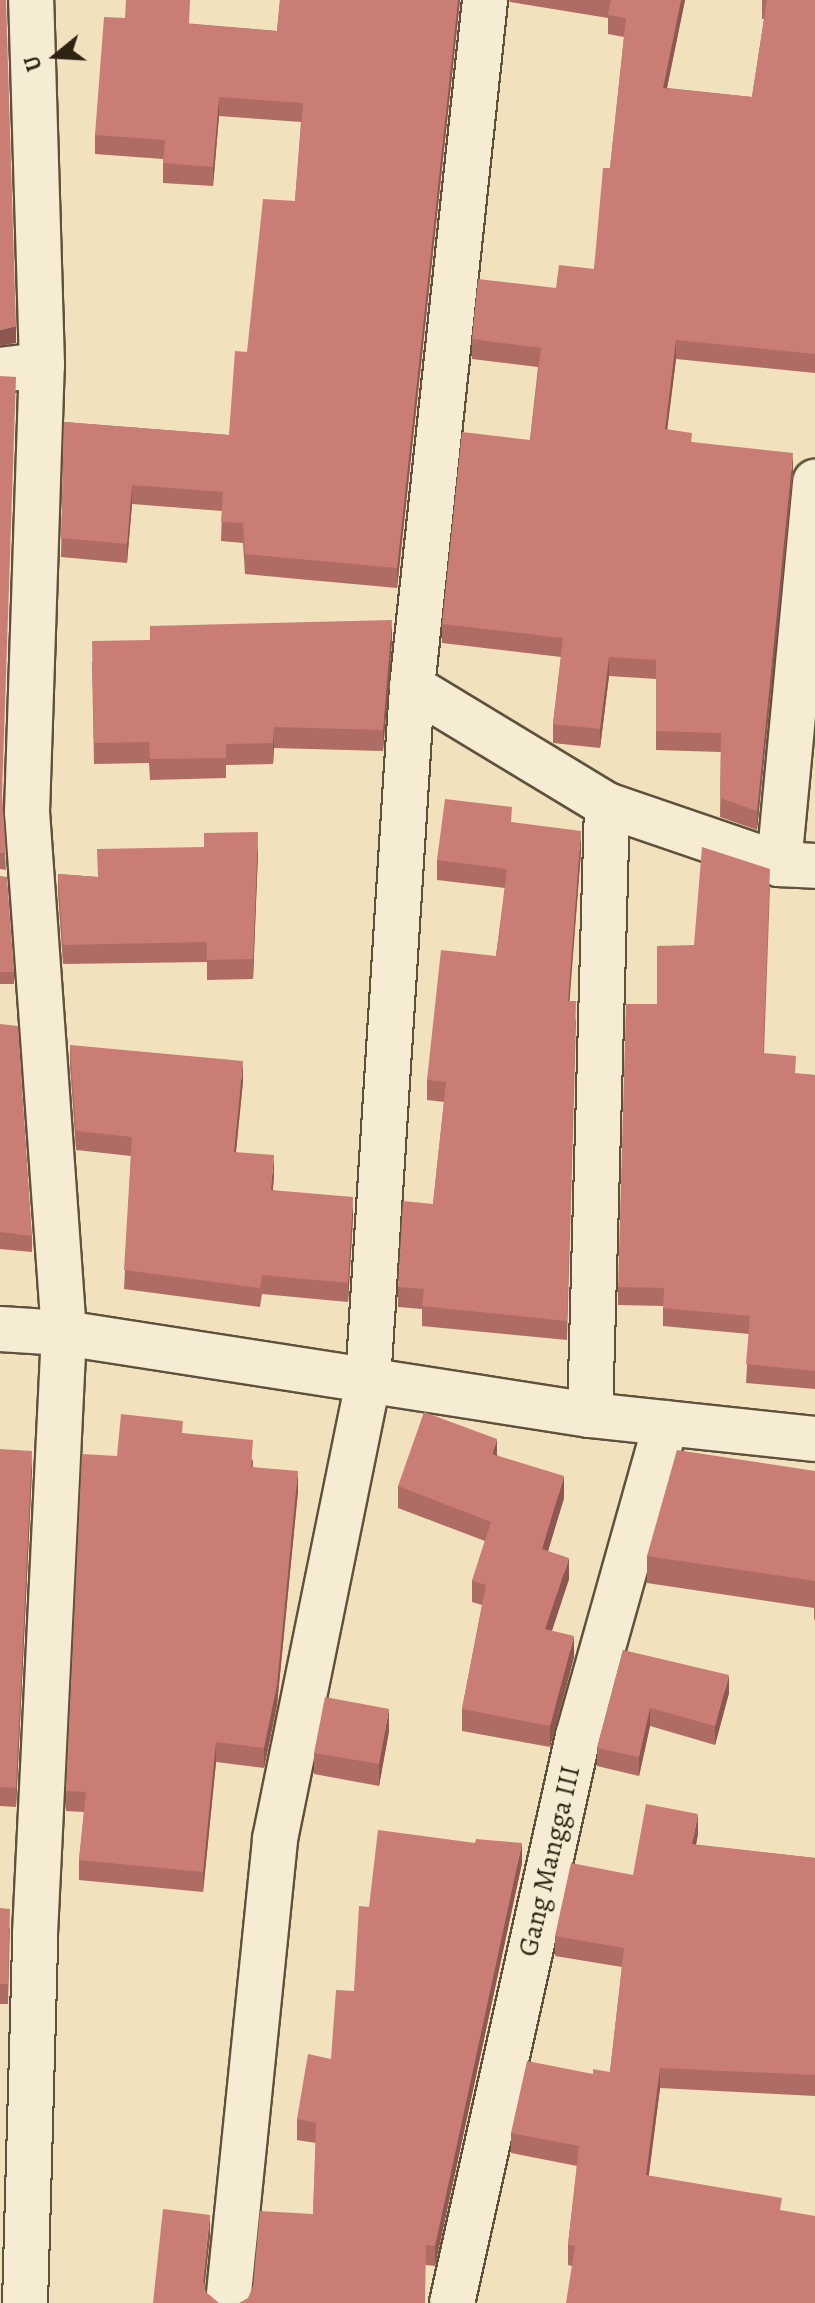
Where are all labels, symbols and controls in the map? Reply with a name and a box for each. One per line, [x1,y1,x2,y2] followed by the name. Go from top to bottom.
[16,16,96,96] north arrow
[17,52,50,75] text: U
[511,1762,587,1960] street label: Gang Mangga III

